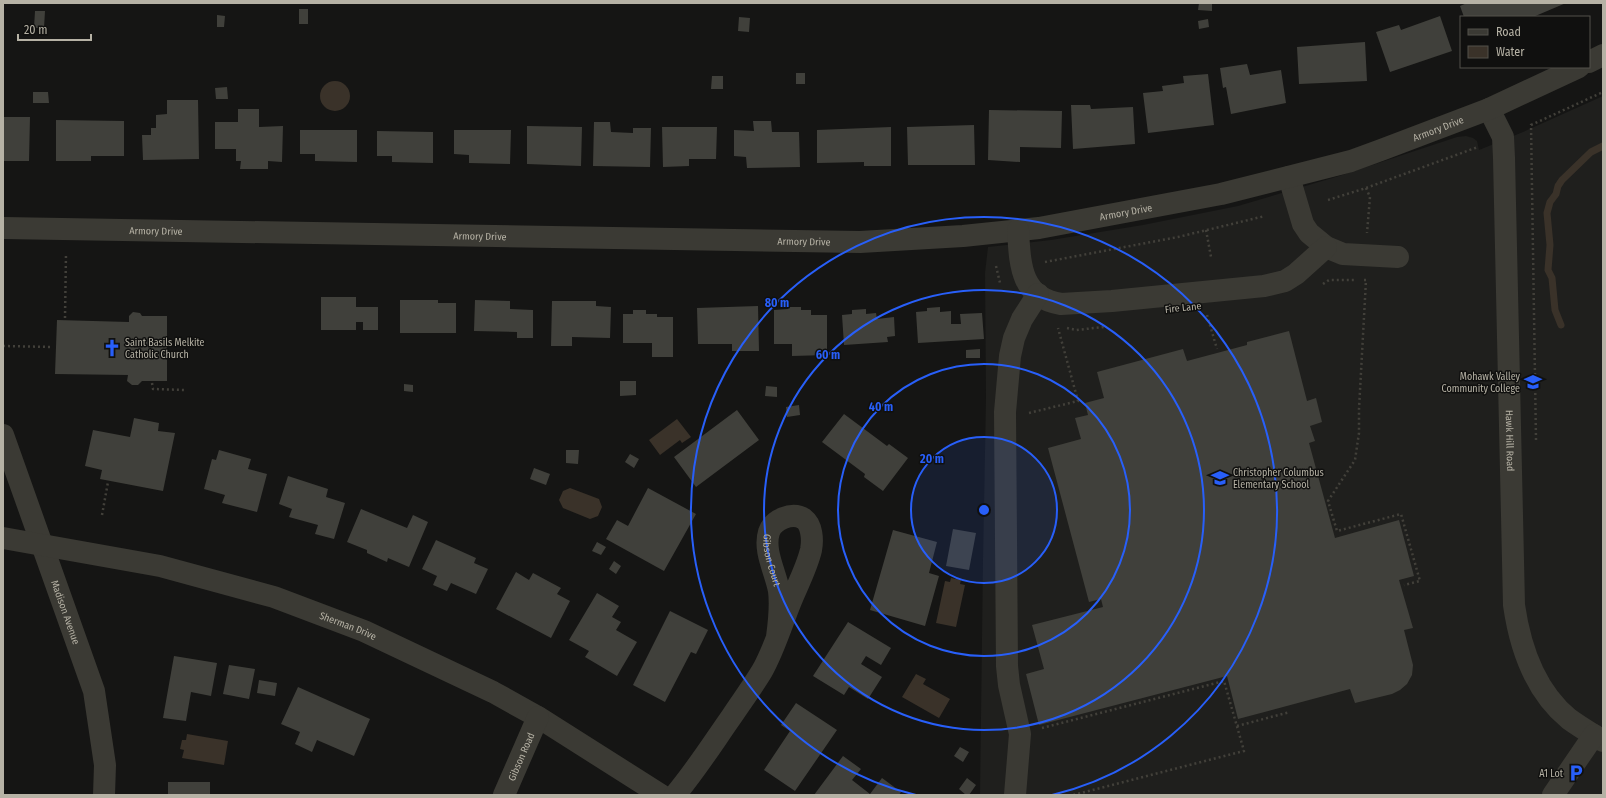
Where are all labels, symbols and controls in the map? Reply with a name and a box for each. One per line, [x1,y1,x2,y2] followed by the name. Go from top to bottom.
[18,16,91,42] scale bar
[1460,16,1590,68] legend
[24,23,48,37] text: 20 m
[1496,25,1521,39] text: Road
[1496,45,1525,59] text: Water
[1411,114,1466,144] street label: Armory Drive
[1099,202,1153,224] street label: Armory Drive
[129,225,183,238] street label: Armory Drive
[453,230,507,243] street label: Armory Drive
[777,236,831,249] street label: Armory Drive
[765,296,789,310] text: 80 m
[1164,300,1202,316] street label: Fire Lane
[125,337,205,361] place label: Saint Basils Melkite Catholic Church
[102,338,122,358] church icon: Saint Basils Melkite Catholic Church
[816,348,840,362] text: 60 m
[1442,371,1521,395] place label: Mohawk Valley Community College
[1523,372,1543,392] school or university icon: Mohawk Valley Community College
[869,400,893,414] text: 40 m
[1503,410,1516,472] street label: Hawk Hill Road
[919,452,944,466] text: 20 m
[1233,467,1324,491] place label: Christopher Columbus Elementary School
[1210,468,1230,488] school or university icon: Christopher Columbus Elementary School
[977,503,991,517] centre of rings
[760,533,783,588] street label: Gibson Court
[48,579,82,646] street label: Madison Avenue
[318,610,378,643] street label: Sherman Drive
[506,731,537,783] street label: Gibson Road
[1566,763,1586,783] parking icon: A1 Lot
[1539,768,1564,780] place label: A1 Lot

